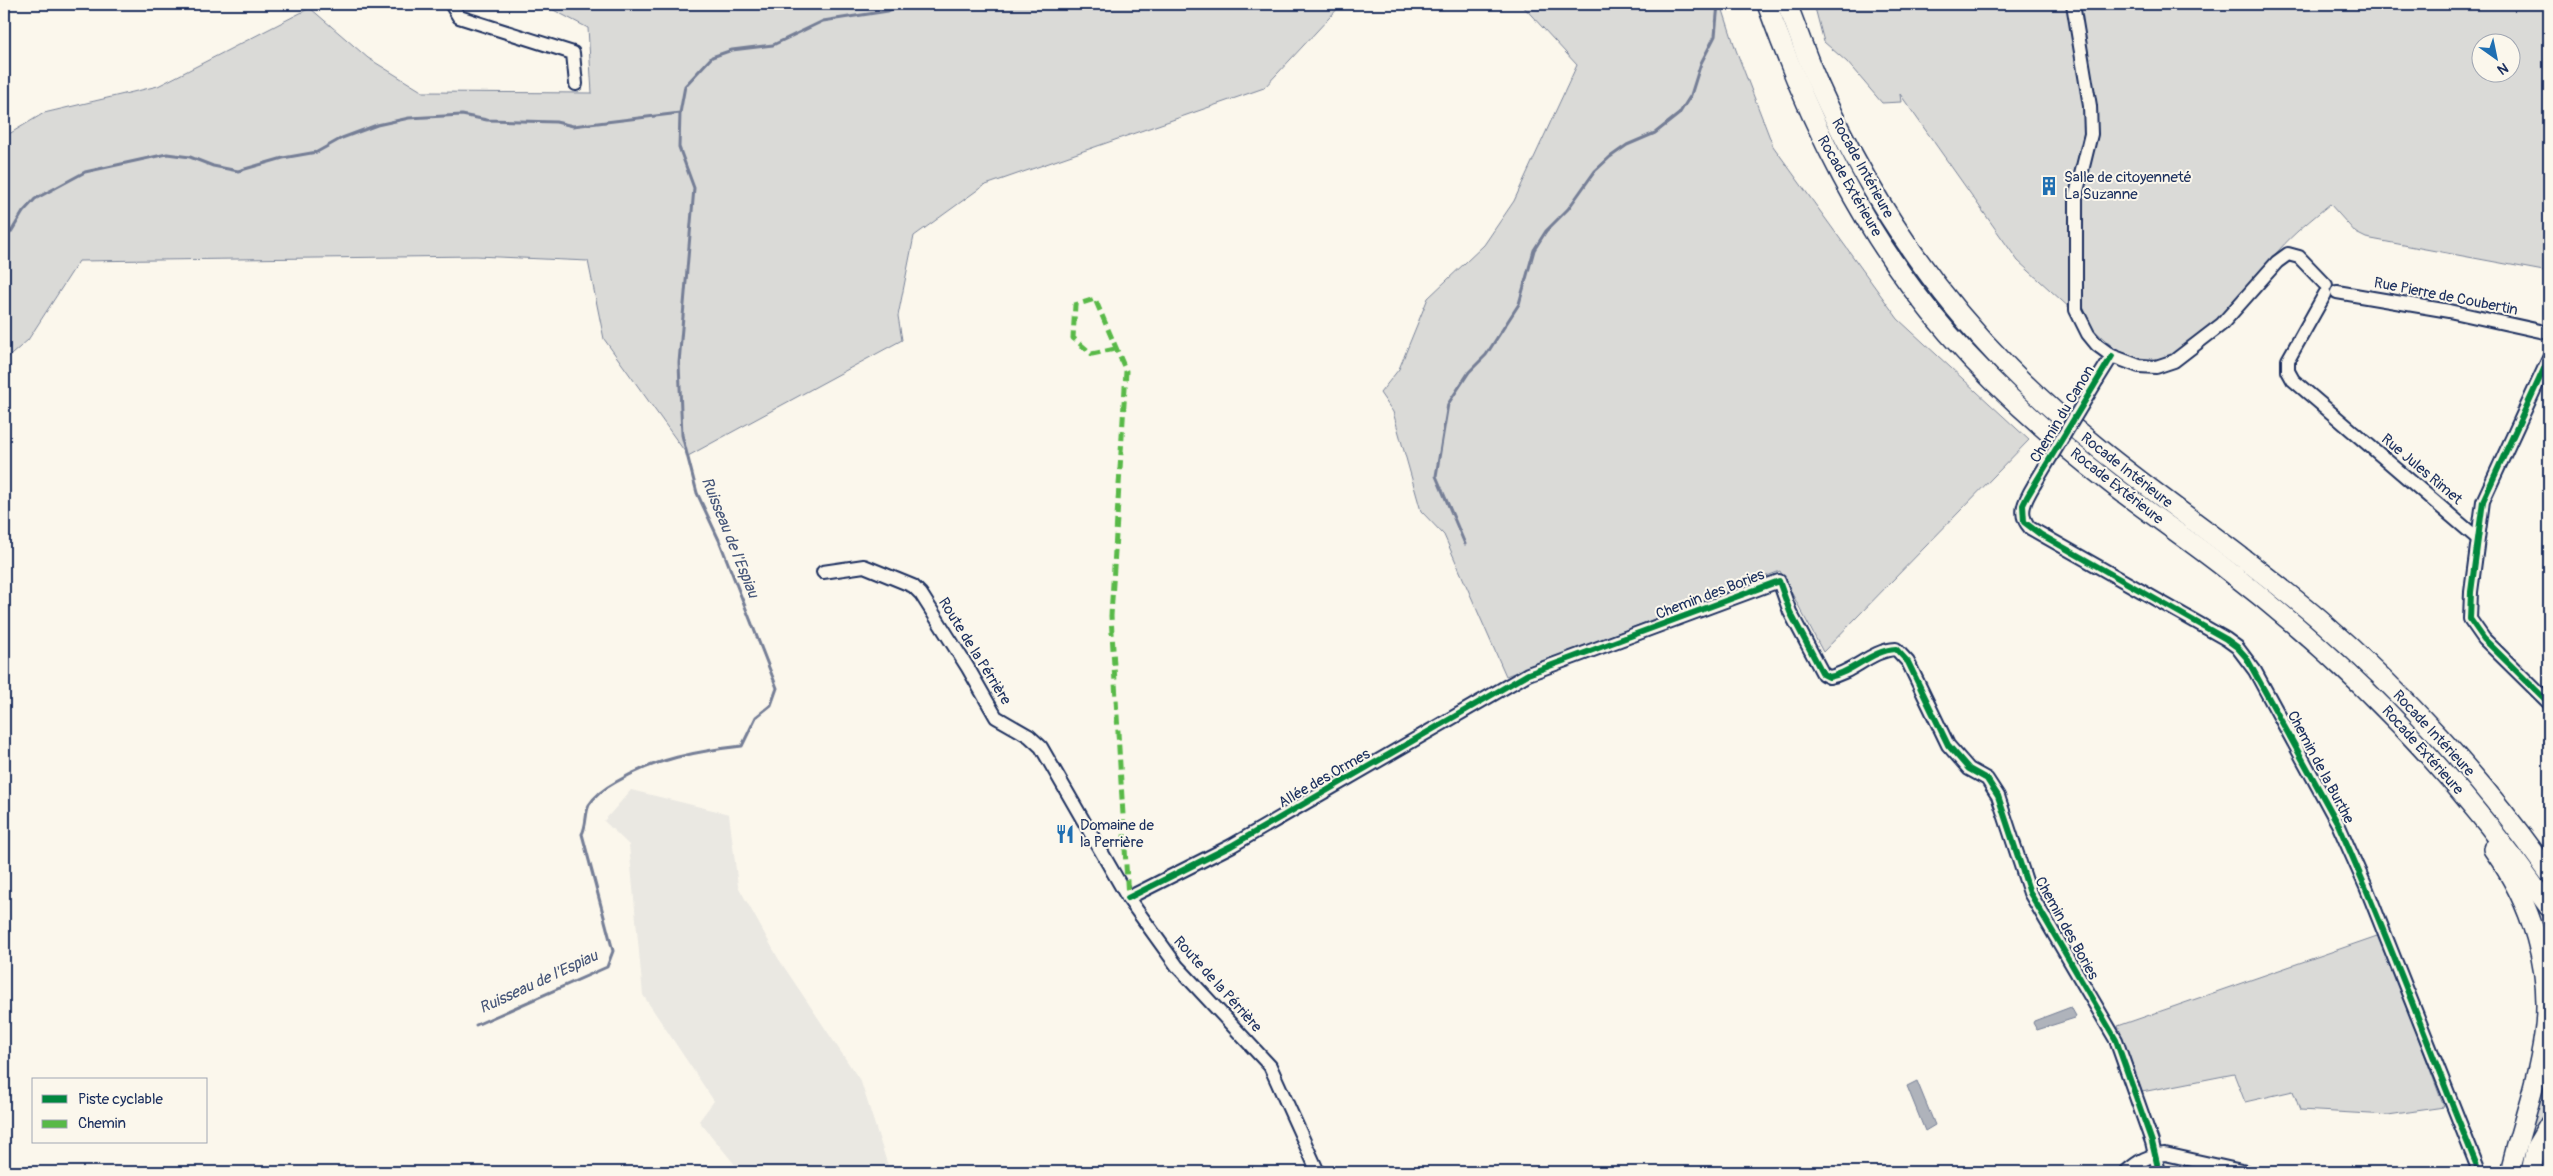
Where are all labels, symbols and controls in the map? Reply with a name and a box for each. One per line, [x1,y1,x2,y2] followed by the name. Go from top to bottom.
[2470,32,2520,82] north arrow
[2494,59,2511,78] text: N
[1827,115,1898,222] street label: Rocade Intérieure
[1813,132,1886,241] street label: Rocade Extérieure
[2064,168,2192,204] place label: Salle de citoyenneté La Suzanne
[2038,175,2060,197] building icon: Salle de citoyenneté La Suzanne
[2372,273,2520,320] street label: Rue Pierre de Coubertin
[2026,362,2099,466] street label: Chemin du Canon
[2077,429,2177,513] street label: Rocade Intérieure
[2377,430,2467,510] street label: Rue Jules Rimet
[2066,444,2168,529] street label: Rocade Extérieure
[697,474,764,602] water label: Ruisseau de l'Espiau
[1653,565,1767,624] street label: Chemin des Bories
[934,594,1016,709] street label: Route de la Pérrière
[2389,686,2479,781] street label: Rocade Intérieure
[2378,702,2468,799] street label: Rocade Extérieure
[2283,708,2359,827] street label: Chemin de la Burthe
[1275,744,1374,812] street label: Allée des Ormes
[1080,816,1154,852] place label: Domaine de la Perrière
[1054,823,1076,845] restaurant icon: Domaine de la Perrière
[2030,873,2103,983] street label: Chemin des Bories
[1169,932,1266,1037] street label: Route de la Pérrière
[476,945,602,1018] water label: Ruisseau de l'Espiau
[32,1078,208,1144] legend
[78,1090,163,1109] text: Piste cyclable
[78,1114,126,1133] text: Chemin

